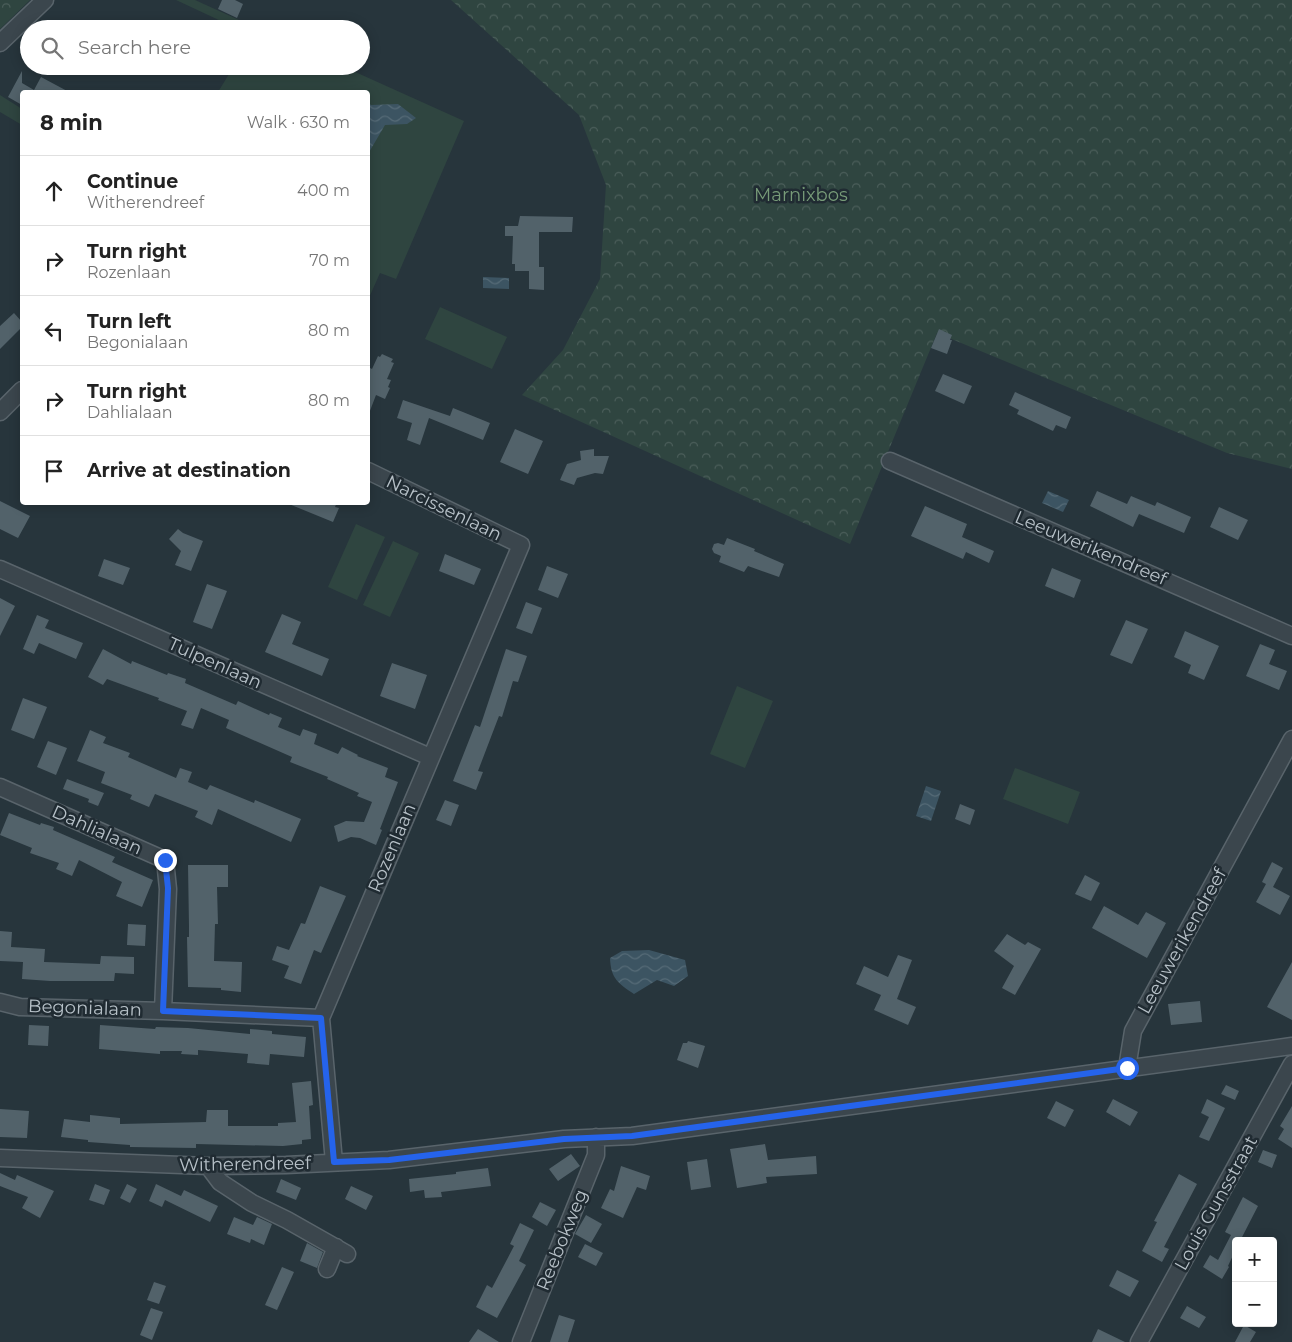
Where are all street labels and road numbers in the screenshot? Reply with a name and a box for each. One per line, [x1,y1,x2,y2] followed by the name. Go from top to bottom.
[383,471,505,545] street label: Narcissenlaan
[1012,506,1171,590] street label: Leeuwerikendreef
[165,633,265,693] street label: Tulpenlaan
[49,800,145,860] street label: Dahlialaan
[363,800,421,896] street label: Rozenlaan
[1133,864,1232,1018] street label: Leeuwerikendreef
[28,995,142,1021] street label: Begonialaan
[1170,1132,1262,1274] street label: Louis Gunsstraat
[179,1152,312,1176] street label: Witherendreef
[532,1186,592,1294] street label: Reebokweg

